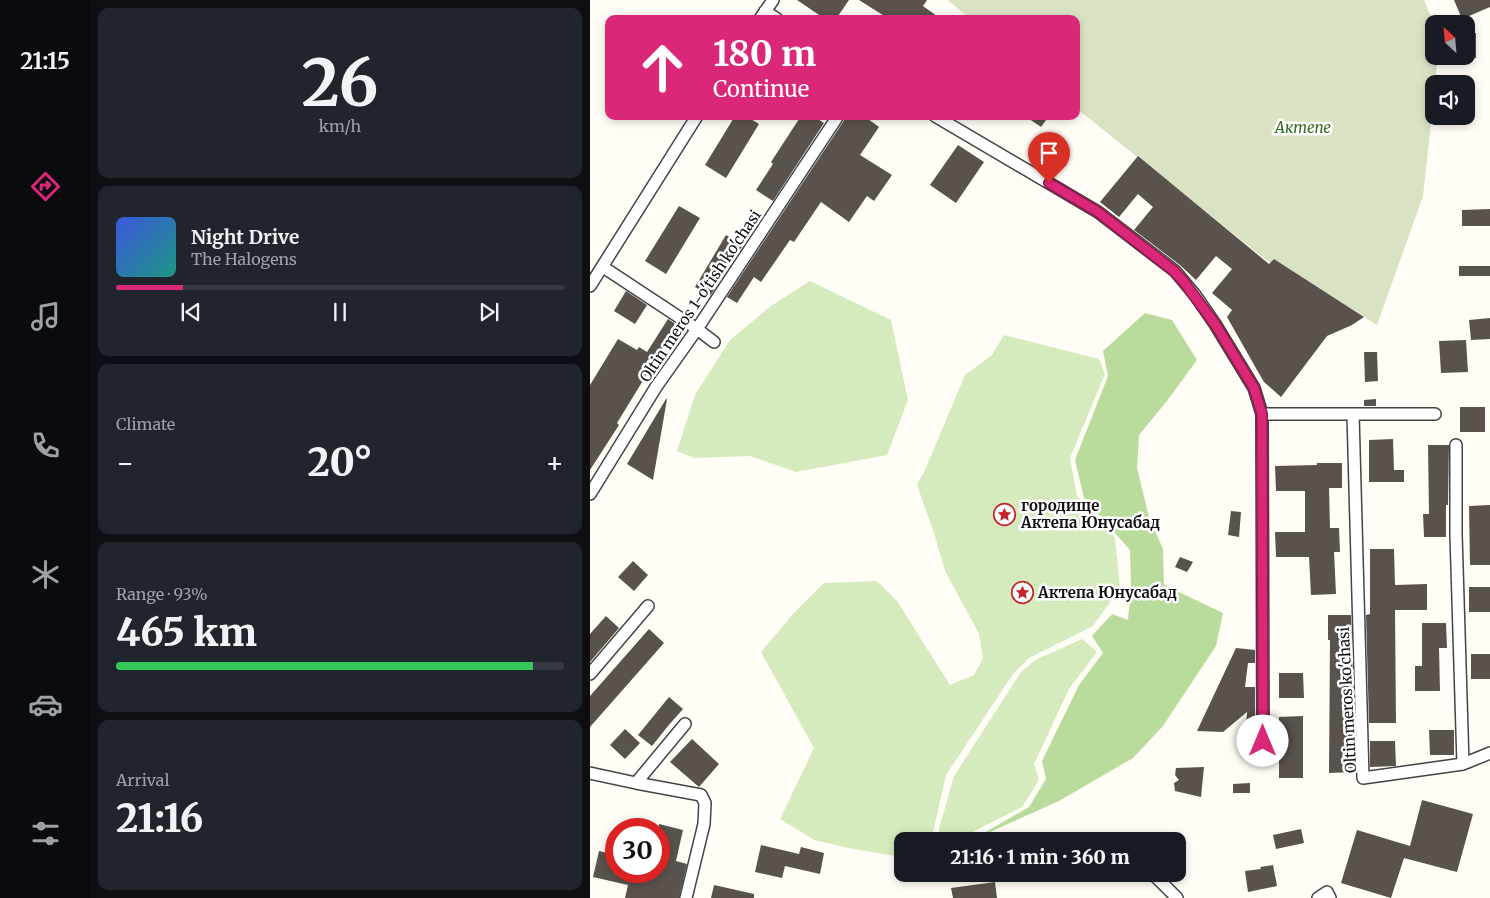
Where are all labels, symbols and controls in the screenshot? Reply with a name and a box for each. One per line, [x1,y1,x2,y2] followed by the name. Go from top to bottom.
[1425,15,1475,65] north arrow
[1425,15,1475,125] map controls
[713,32,816,76] text: 180 m
[630,35,695,100] icon: ahead
[301,42,379,124] text: 26
[20,47,70,75] text: 21:15
[713,75,809,103] text: Continue
[1425,75,1475,125] button: sound
[319,116,361,136] text: km/h
[1274,118,1331,137] park label: Актепе
[1028,132,1070,183] pin
[1035,139,1063,167] icon: arrive
[28,169,63,204] icon: directions
[635,206,765,386] street label: Oltin meros 1-o'tish ko'chasi
[191,225,299,249] text: Night Drive
[191,249,297,269] text: The Halogens
[177,298,205,326] icon: previous
[326,298,354,326] icon: pause
[475,298,503,326] icon: next
[28,299,63,334] icon: music
[116,414,175,434] text: Climate
[28,428,63,463] icon: phone
[308,439,372,486] text: 20°
[116,445,135,481] text: −
[545,445,564,481] text: +
[1020,496,1160,532] place label: городище Актепа Юнусабад
[993,502,1017,526] place icon: городище Актепа Юнусабад
[28,557,63,592] icon: climate
[1010,580,1034,604] place icon: Актепа Юнусабад
[1037,583,1177,602] place label: Актепа Юнусабад
[116,584,208,604] text: Range · 93%
[116,609,257,656] text: 465 km
[1334,626,1360,773] street label: Oltin meros ko'chasi
[28,687,63,722] icon: car
[1236,714,1288,766] position arrow
[116,770,169,790] text: Arrival
[116,795,203,842] text: 21:16
[28,816,63,851] icon: filters
[605,818,670,883] speed limit sign: 30
[950,845,1130,869] text: 21:16 · 1 min · 360 m

